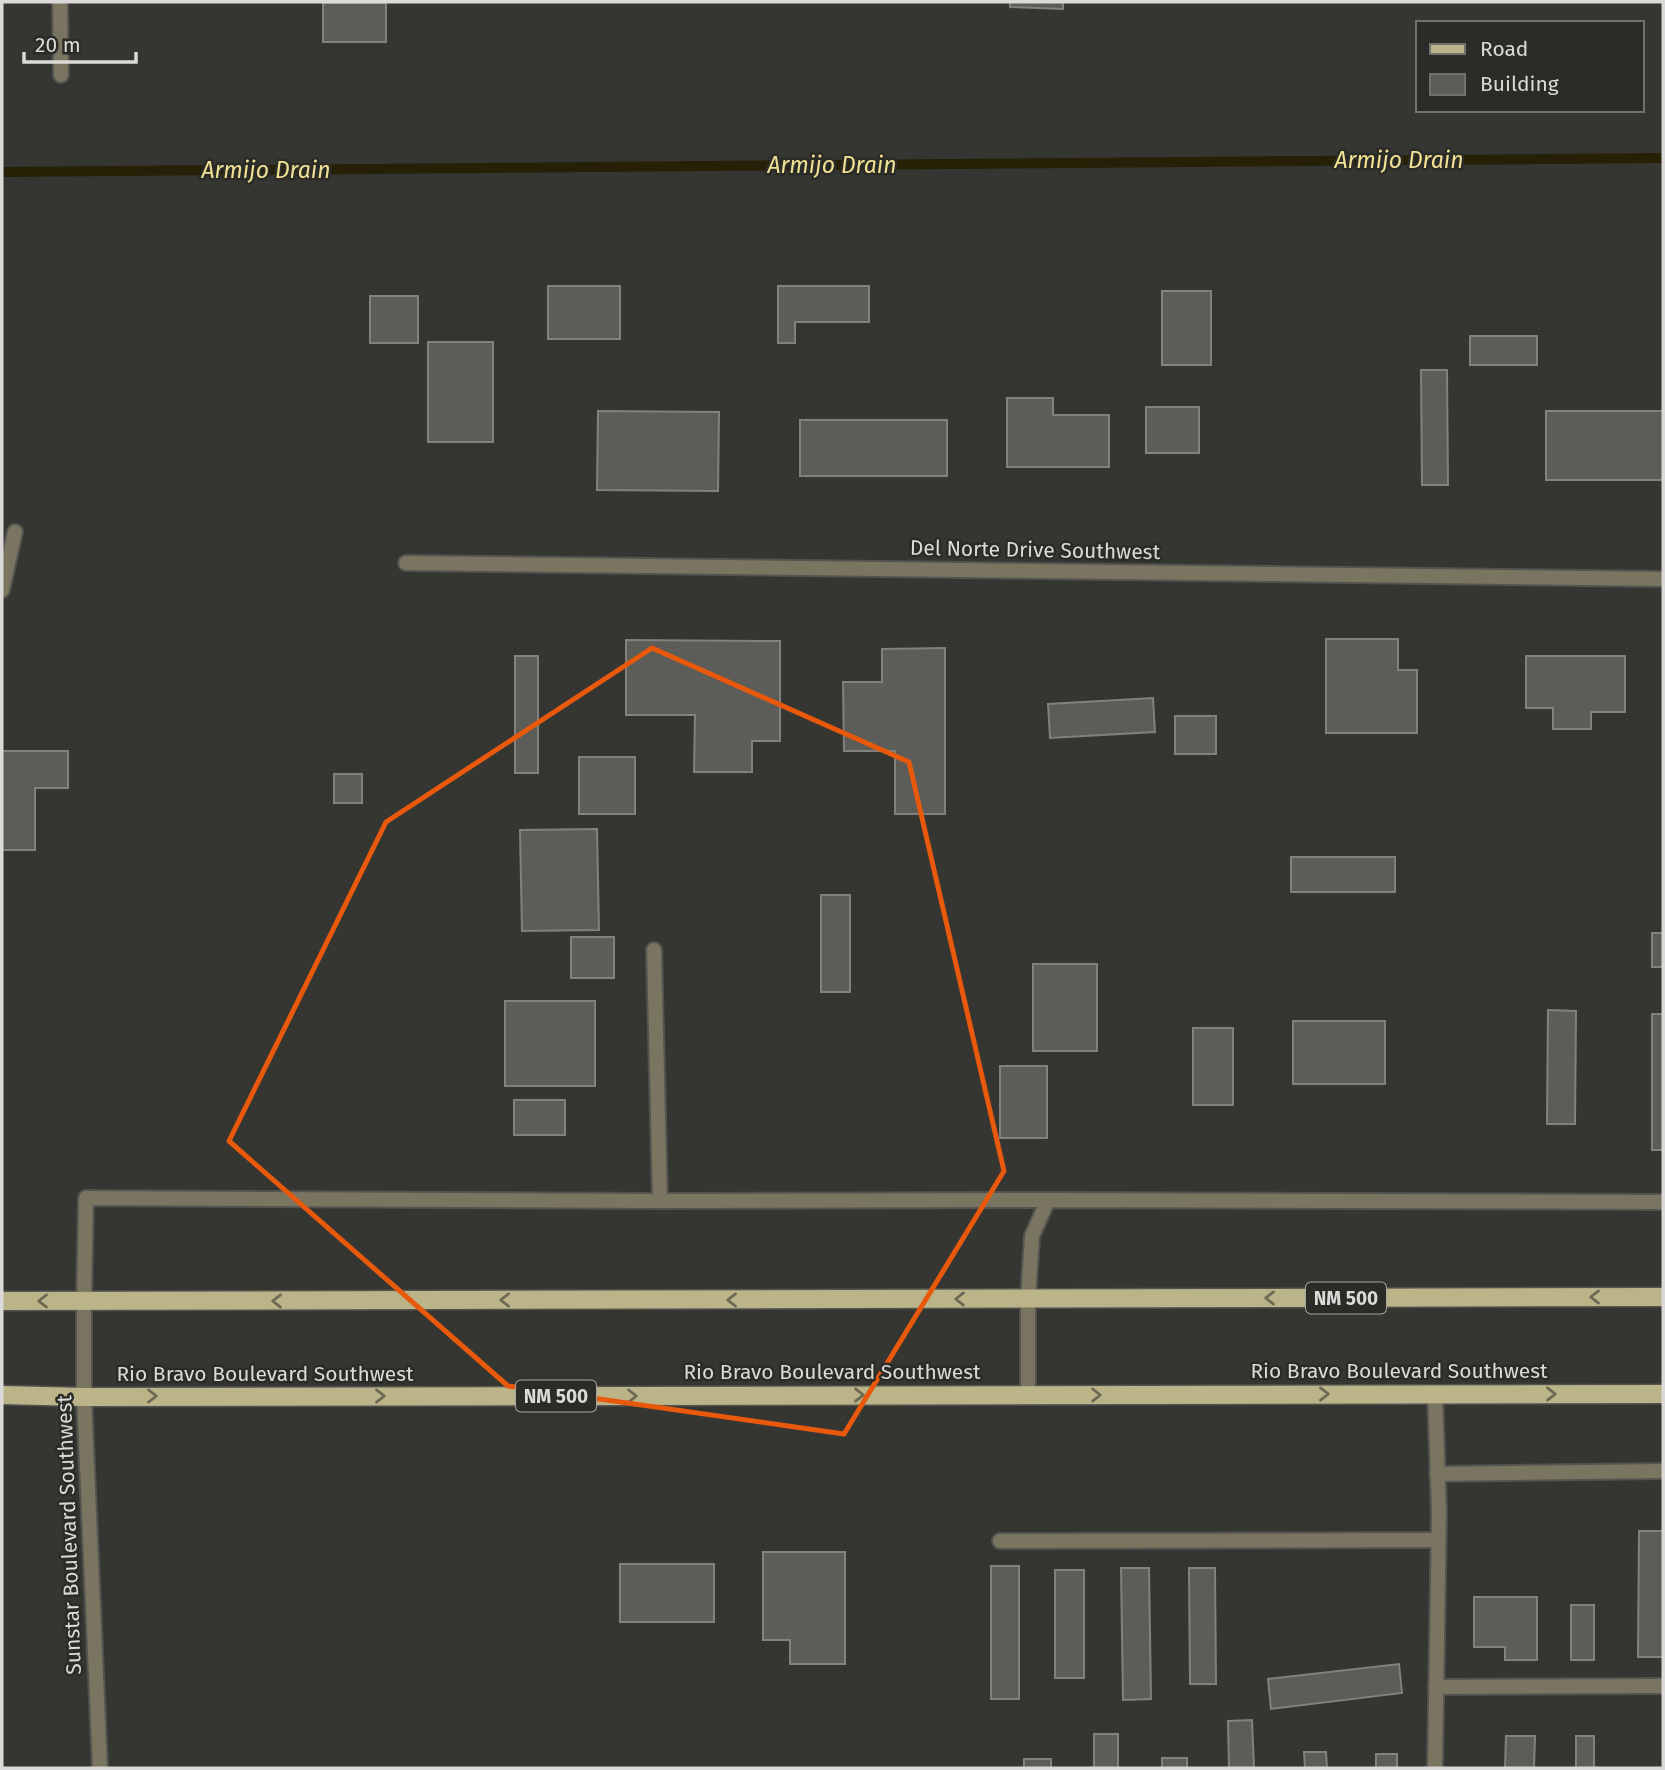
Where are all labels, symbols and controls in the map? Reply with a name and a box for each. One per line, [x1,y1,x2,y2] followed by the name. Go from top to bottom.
[24,21,136,65] scale bar
[1416,21,1644,112] legend
[35,32,81,58] text: 20 m
[1480,36,1528,62] text: Road
[1480,71,1559,97] text: Building
[1333,146,1464,174] water label: Armijo Drain
[766,151,897,179] water label: Armijo Drain
[200,156,331,184] water label: Armijo Drain
[910,535,1161,565] street label: Del Norte Drive Southwest
[1306,1282,1386,1314] road number: NM 500
[1589,1289,1600,1305] one-way arrow
[1264,1290,1274,1306] one-way arrow
[954,1291,965,1307] one-way arrow
[499,1292,510,1308] one-way arrow
[727,1292,737,1308] one-way arrow
[37,1293,48,1309] one-way arrow
[272,1293,282,1309] one-way arrow
[1250,1358,1548,1384] street label: Rio Bravo Boulevard Southwest
[683,1359,981,1385] street label: Rio Bravo Boulevard Southwest
[116,1361,414,1387] street label: Rio Bravo Boulevard Southwest
[516,1380,596,1412] road number: NM 500
[1319,1386,1330,1402] one-way arrow
[1547,1386,1557,1402] one-way arrow
[854,1387,865,1403] one-way arrow
[1092,1387,1102,1403] one-way arrow
[375,1388,385,1404] one-way arrow
[627,1388,637,1404] one-way arrow
[147,1389,158,1404] one-way arrow
[51,1394,87,1675] street label: Sunstar Boulevard Southwest

